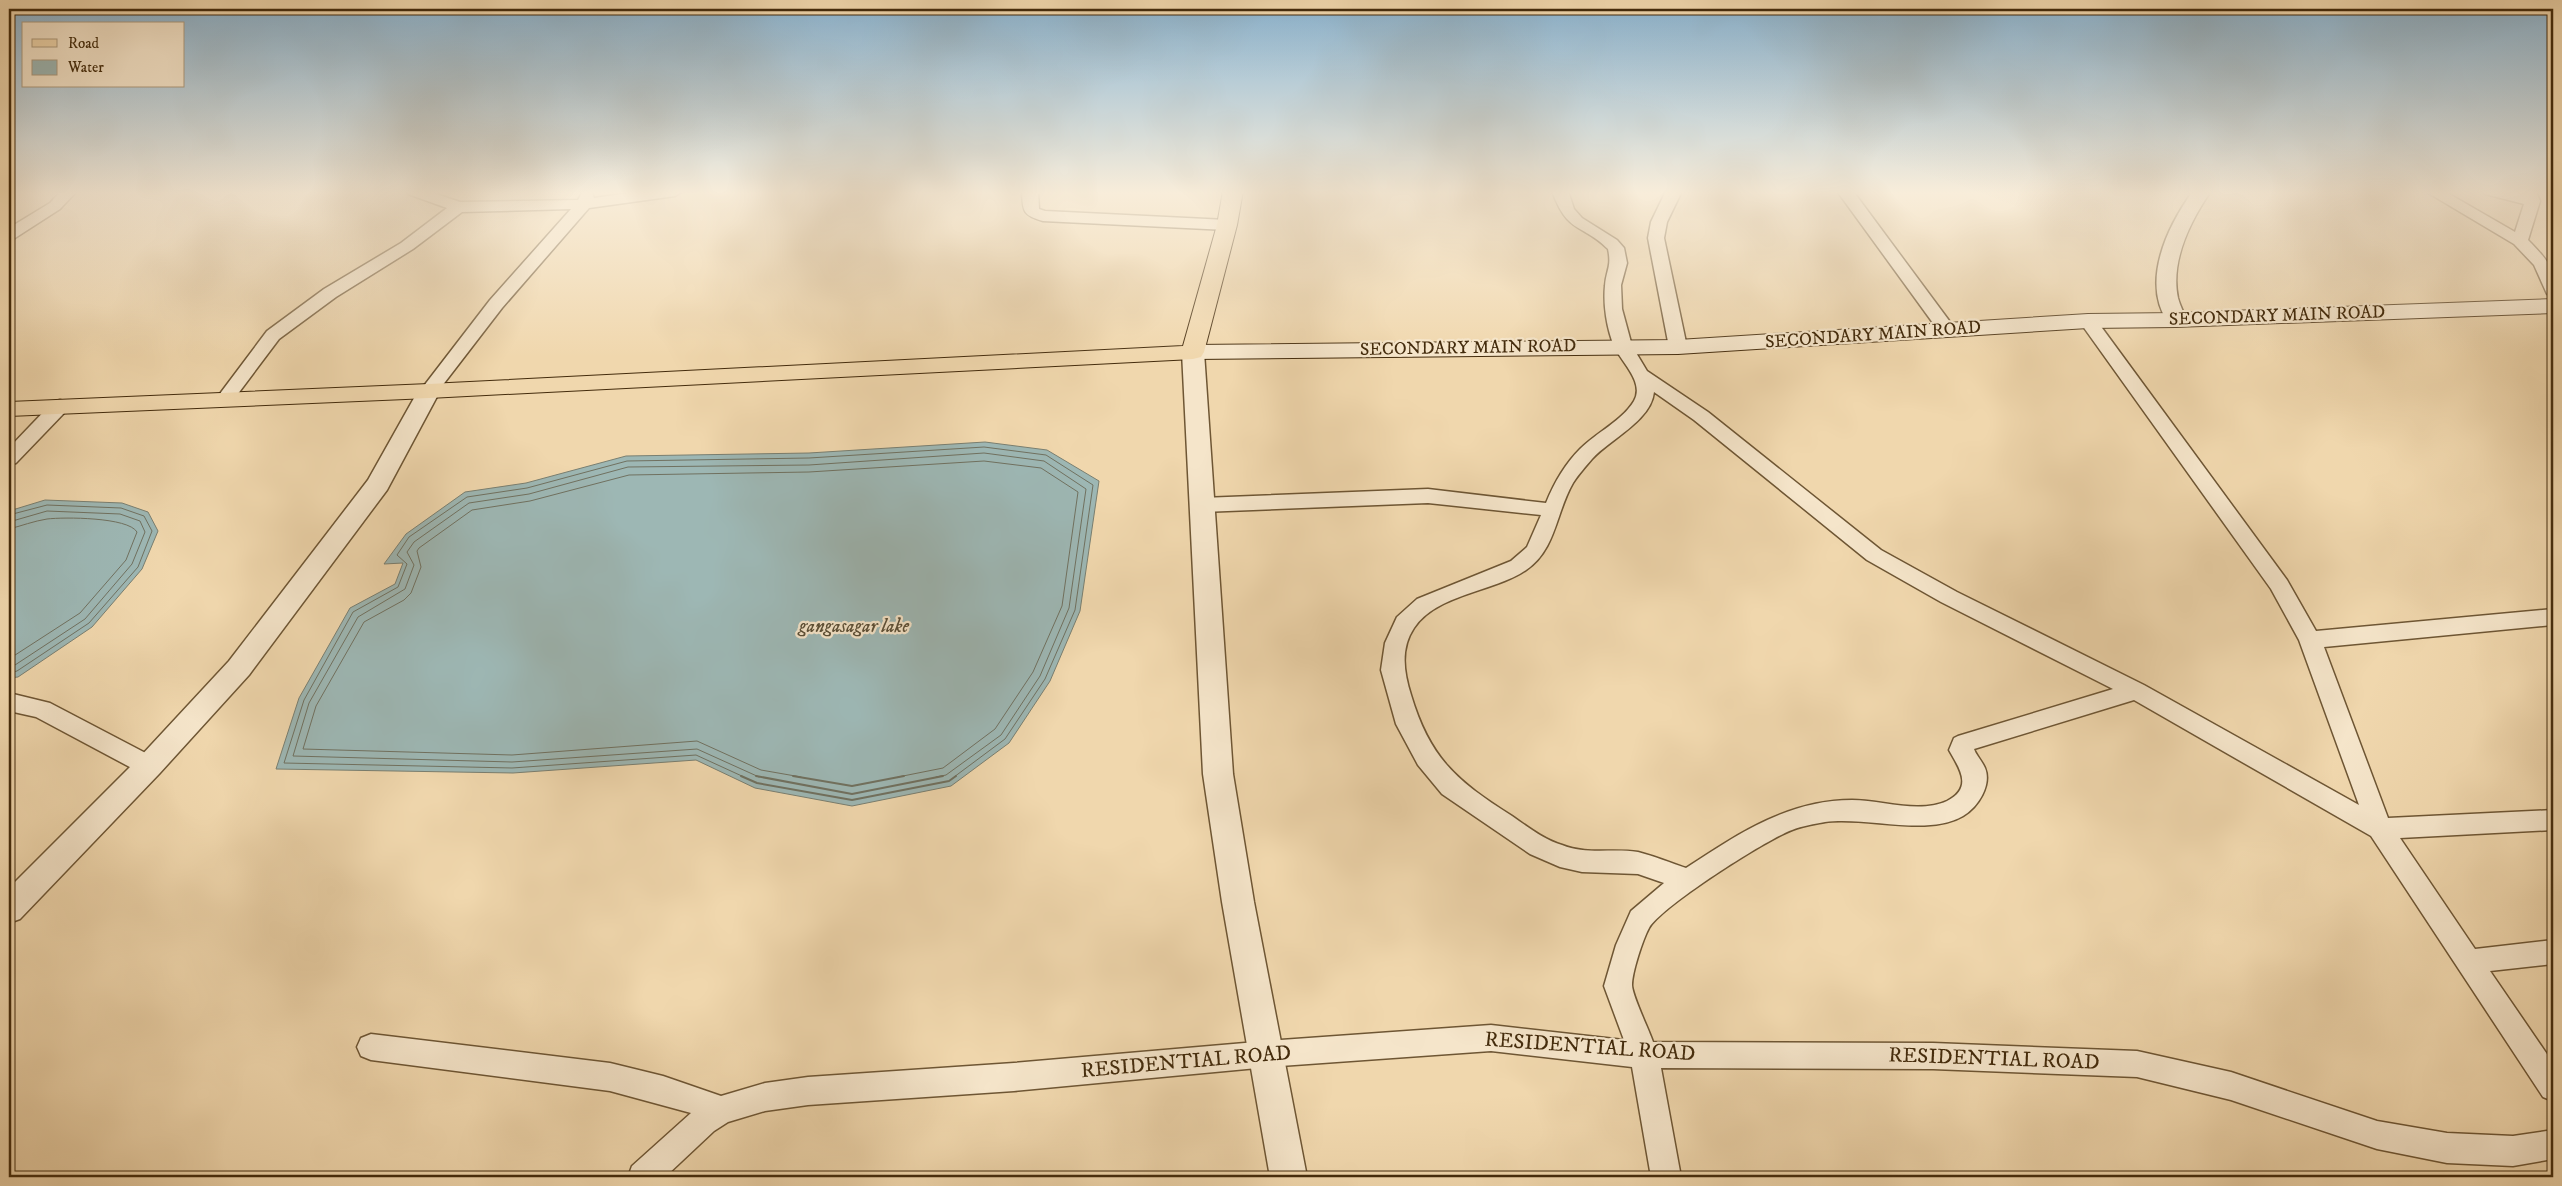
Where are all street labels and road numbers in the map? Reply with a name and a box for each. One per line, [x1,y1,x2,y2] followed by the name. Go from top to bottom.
[2168,301,2386,331] street label: SECONDARY MAIN ROAD
[1764,316,1982,354] street label: SECONDARY MAIN ROAD
[1360,335,1576,361] street label: SECONDARY MAIN ROAD
[1484,1027,1696,1067] street label: RESIDENTIAL ROAD
[1080,1040,1292,1084] street label: RESIDENTIAL ROAD
[1888,1042,2100,1076] street label: RESIDENTIAL ROAD

